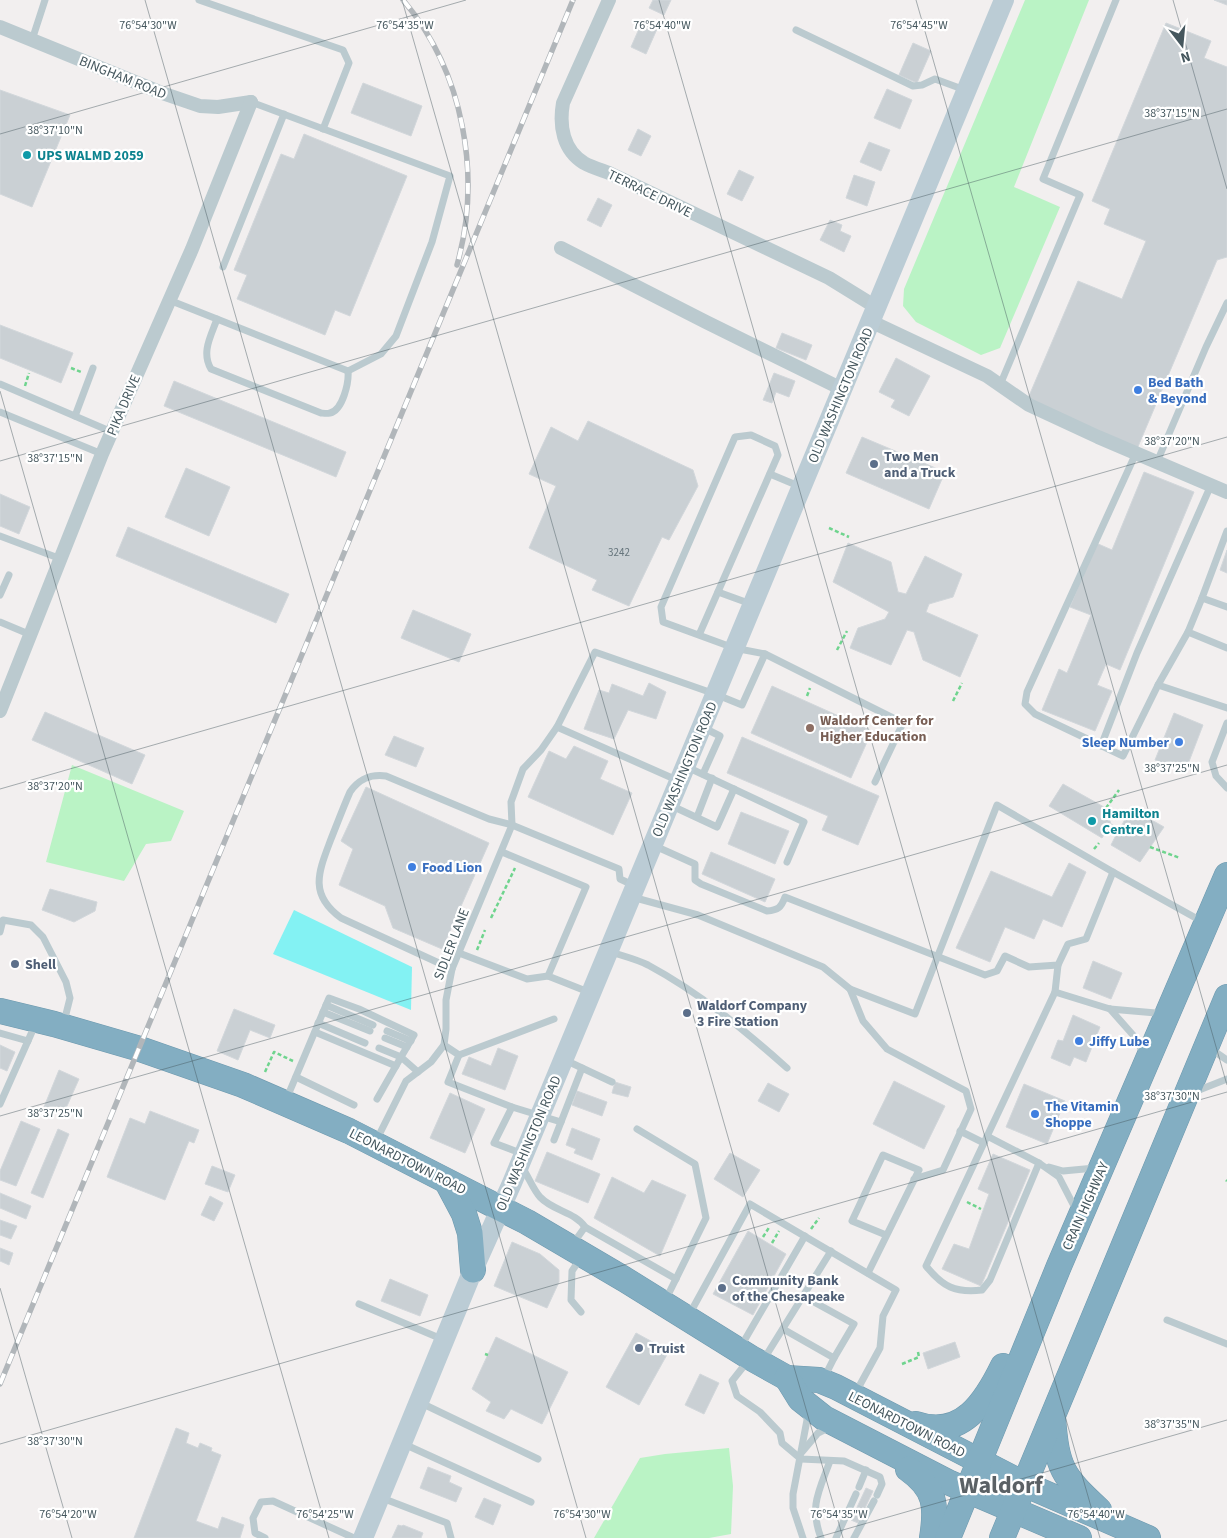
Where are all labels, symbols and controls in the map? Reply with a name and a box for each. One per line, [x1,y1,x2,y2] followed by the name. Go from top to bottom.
[119,17,177,34] text: 76°54'30"W
[376,17,434,34] text: 76°54'35"W
[633,17,691,34] text: 76°54'40"W
[890,17,948,34] text: 76°54'45"W
[1157,20,1207,70] north arrow
[1178,46,1193,67] text: N
[76,51,169,105] street label: BINGHAM ROAD
[1144,105,1200,122] text: 38°37'15"N
[27,122,83,139] text: 38°37'10"N
[37,146,144,166] place label: UPS WALMD 2059
[21,149,33,161] marker: UPS WALMD 2059
[604,165,695,223] street label: TERRACE DRIVE
[803,325,879,466] street label: OLD WASHINGTON ROAD
[102,372,146,439] street label: PIKA DRIVE
[1148,373,1207,409] place label: Bed Bath & Beyond
[1132,384,1144,396] marker: Bed Bath & Beyond
[1144,433,1200,450] text: 38°37'20"N
[884,447,956,483] place label: Two Men and a Truck
[27,450,83,467] text: 38°37'15"N
[868,458,880,470] marker: Two Men and a Truck
[608,545,630,560] house number: 3242
[647,699,723,840] street label: OLD WASHINGTON ROAD
[820,711,934,747] place label: Waldorf Center for Higher Education
[804,722,816,734] marker: Waldorf Center for Higher Education
[1082,733,1169,753] place label: Sleep Number
[1173,736,1185,748] marker: Sleep Number
[1144,760,1200,777] text: 38°37'25"N
[27,778,83,795] text: 38°37'20"N
[1102,804,1160,840] place label: Hamilton Centre I
[1086,815,1098,827] marker: Hamilton Centre I
[422,858,482,878] place label: Food Lion
[406,861,418,873] marker: Food Lion
[429,905,475,983] street label: SIDLER LANE
[25,955,56,975] place label: Shell
[9,958,21,970] marker: Shell
[697,996,808,1032] place label: Waldorf Company 3 Fire Station
[681,1007,693,1019] marker: Waldorf Company 3 Fire Station
[1089,1032,1150,1052] place label: Jiffy Lube
[1073,1035,1085,1047] marker: Jiffy Lube
[491,1073,567,1214] street label: OLD WASHINGTON ROAD
[1144,1088,1200,1105] text: 38°37'30"N
[1045,1097,1119,1133] place label: The Vitamin Shoppe
[27,1105,83,1122] text: 38°37'25"N
[1029,1108,1041,1120] marker: The Vitamin Shoppe
[346,1124,470,1200] street label: LEONARDTOWN ROAD
[1058,1159,1114,1254] street label: CRAIN HIGHWAY
[732,1271,845,1307] place label: Community Bank of the Chesapeake
[716,1282,728,1294] marker: Community Bank of the Chesapeake
[649,1339,686,1359] place label: Truist
[633,1342,645,1354] marker: Truist
[845,1387,969,1463] street label: LEONARDTOWN ROAD
[1144,1416,1200,1433] text: 38°37'35"N
[27,1433,83,1450] text: 38°37'30"N
[959,1468,1044,1503] district label: Waldorf
[39,1506,97,1523] text: 76°54'20"W
[296,1506,354,1523] text: 76°54'25"W
[553,1506,611,1523] text: 76°54'30"W
[810,1506,868,1523] text: 76°54'35"W
[1067,1506,1125,1523] text: 76°54'40"W

